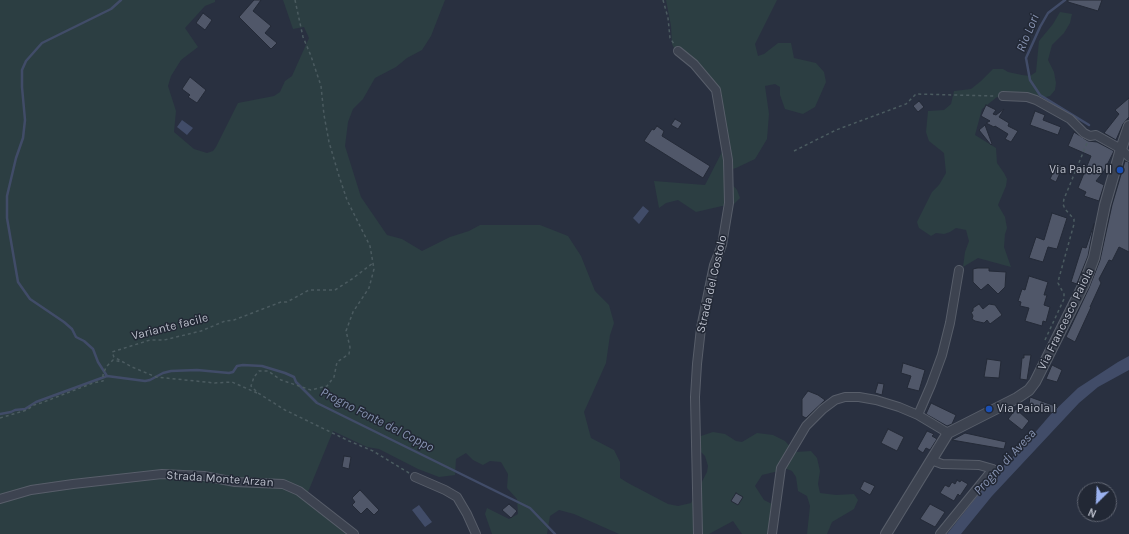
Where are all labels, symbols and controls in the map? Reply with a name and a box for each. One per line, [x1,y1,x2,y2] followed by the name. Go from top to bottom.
[1013,12,1043,54] water label: Rio Lori
[1049,163,1112,177] place label: Via Paiola II
[1115,165,1125,175] marker: Via Paiola II
[694,234,730,334] street label: Strada del Costolo
[1035,266,1097,372] street label: Via Francesco Paiola
[130,311,210,343] street label: Variante facile
[318,385,436,455] water label: Progno Fonte del Coppo
[997,402,1056,416] place label: Via Paiola I
[984,404,994,414] marker: Via Paiola I
[970,426,1040,498] water label: Progno di Avesa
[166,468,274,490] street label: Strada Monte Arzan
[1077,482,1117,522] north arrow
[1086,505,1099,520] text: N

